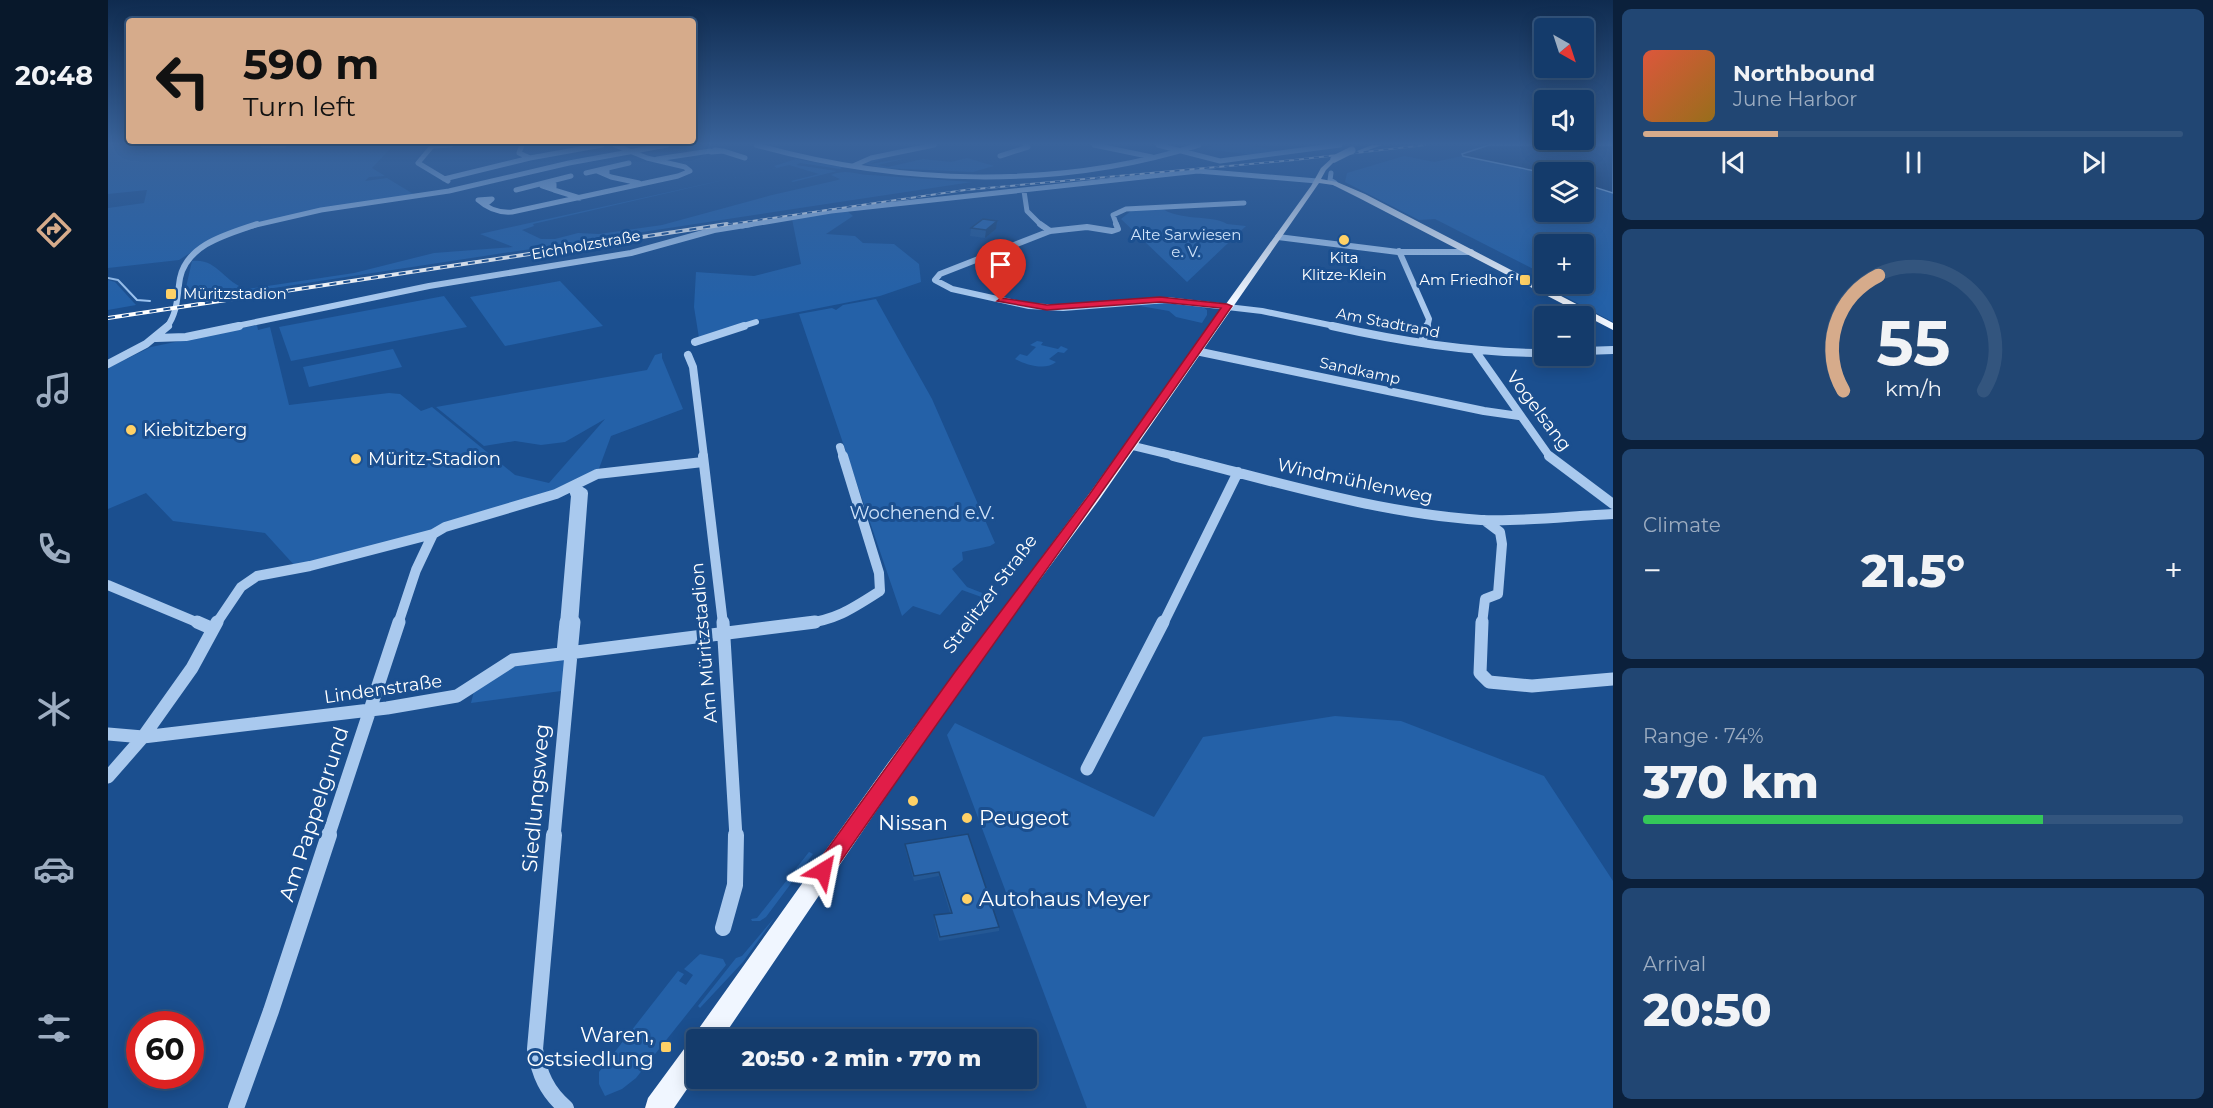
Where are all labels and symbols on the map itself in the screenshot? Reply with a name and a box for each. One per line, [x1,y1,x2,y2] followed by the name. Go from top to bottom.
[1534,18,1594,78] north arrow
[1131,225,1241,261] park label: Alte Sarwiesen e. V.
[530,226,642,263] street label: Eichholzstraße
[1337,233,1351,247] marker: Kita Klitze-Klein
[975,239,1026,301] pin
[1301,248,1387,284] place label: Kita Klitze-Klein
[1419,270,1514,289] place label: Am Friedhof
[1518,273,1532,287] marker: Am Friedhof
[183,284,287,303] place label: Müritzstadion
[164,287,178,301] marker: Müritzstadion
[1335,303,1442,342] street label: Am Stadtrand
[1318,353,1402,388] street label: Sandkamp
[1502,367,1576,455] street label: Vogelsang
[143,419,247,441] place label: Kiebitzberg
[124,423,138,437] marker: Kiebitzberg
[368,448,501,470] place label: Müritz-Stadion
[349,452,363,466] marker: Müritz-Stadion
[1275,454,1435,508] street label: Windmühlenweg
[849,502,995,524] park label: Wochenend e.V.
[938,530,1042,658] street label: Strelitzer Straße
[686,562,722,724] street label: Am Müritzstadion
[323,670,444,708] street label: Lindenstraße
[273,723,354,904] street label: Am Pappelgrund
[517,723,554,873] street label: Siedlungsweg
[906,794,920,808] marker: Nissan
[979,805,1069,830] place label: Peugeot
[878,810,948,835] place label: Nissan
[960,811,974,825] marker: Peugeot
[791,839,855,903] position arrow
[979,886,1150,911] place label: Autohaus Meyer
[960,892,974,906] marker: Autohaus Meyer
[126,1011,204,1089] speed limit sign: 60
[526,1022,654,1071] place label: Waren, Ostsiedlung
[659,1040,673,1054] marker: Waren, Ostsiedlung

